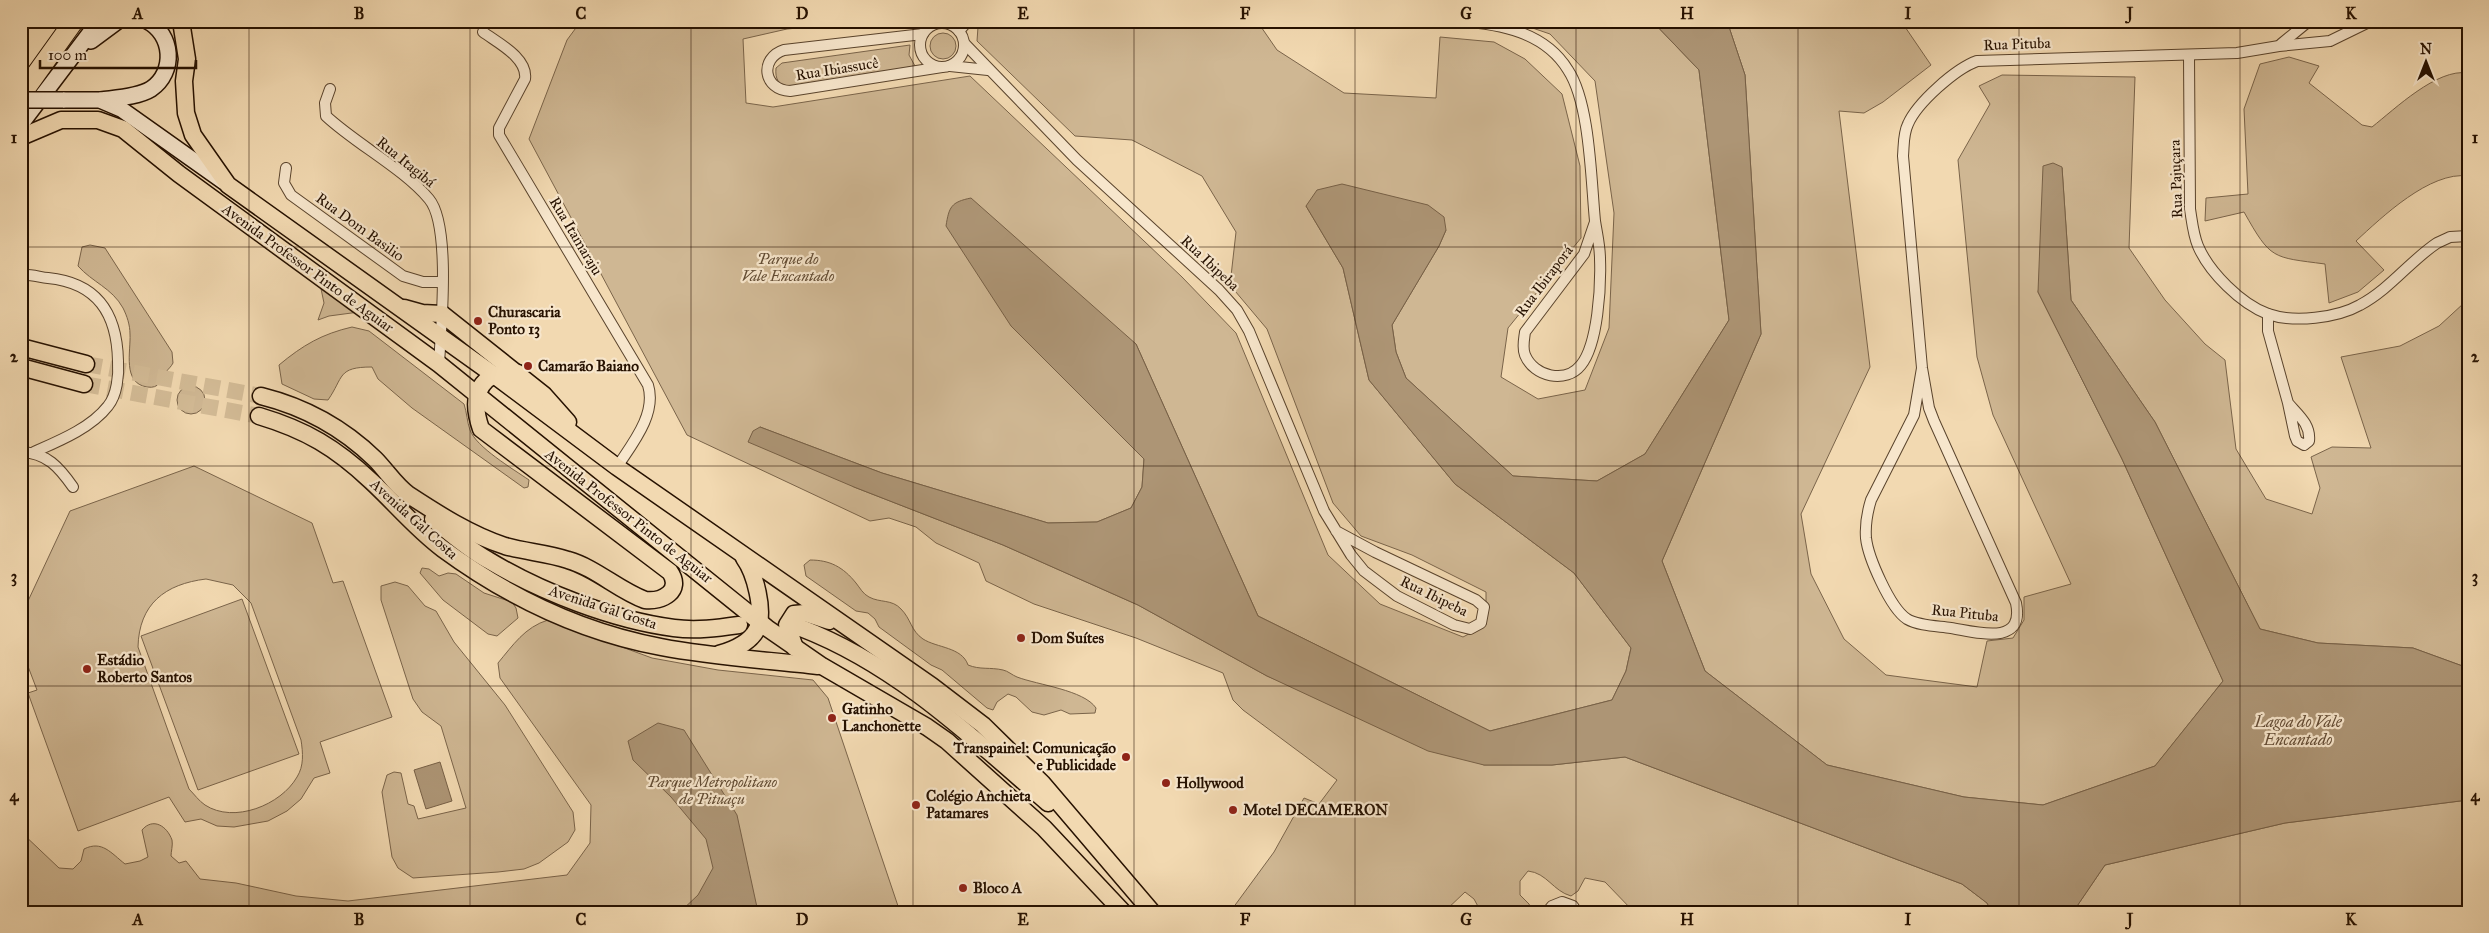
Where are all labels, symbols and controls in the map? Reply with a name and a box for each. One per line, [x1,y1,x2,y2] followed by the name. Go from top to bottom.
[132,4,144,23] text: A
[354,4,364,23] text: B
[576,4,587,23] text: C
[796,4,809,23] text: D
[1017,4,1029,23] text: E
[1240,4,1251,23] text: F
[1460,4,1472,23] text: G
[1680,4,1694,23] text: H
[1905,4,1912,23] text: I
[2125,4,2134,24] text: J
[2345,4,2357,23] text: K
[1983,34,2052,54] street label: Rua Pituba
[40,38,196,70] scale bar
[2402,38,2452,88] north arrow
[2420,41,2432,58] text: N
[48,46,88,64] text: 100 m
[794,54,880,84] street label: Rua Ibiassucê
[11,128,18,147] text: 1
[2472,128,2479,147] text: 1
[373,133,440,192] street label: Rua Itagibá
[2166,139,2186,219] street label: Rua Pajuçara
[312,189,408,265] street label: Rua Dom Basilio
[546,194,606,278] street label: Rua Itamaraju
[218,199,398,337] street label: Avenida Professor Pinto de Aguiar
[1177,231,1243,295] street label: Rua Ibipeba
[1511,241,1577,320] street label: Rua Ibiraporá
[742,250,835,285] park label: Parque do Vale Encantado
[488,303,561,339] place label: Churascaria Ponto 13
[472,315,484,327] marker: Churascaria Ponto 13
[10,347,19,366] text: 2
[2471,347,2480,366] text: 2
[538,357,639,375] place label: Camarão Baiano
[522,360,534,372] marker: Camarão Baiano
[541,444,717,587] street label: Avenida Professor Pinto de Aguiar
[366,474,462,563] street label: Avenida Gal Costa
[11,567,17,587] text: 3
[2472,567,2478,587] text: 3
[1397,572,1471,620] street label: Rua Ibipeba
[546,581,660,633] street label: Avenida Gal Gosta
[1930,601,2000,626] street label: Rua Pituba
[1031,629,1105,647] place label: Dom Suítes
[1015,632,1027,644] marker: Dom Suítes
[97,651,192,686] place label: Estádio Roberto Santos
[81,663,93,675] marker: Estádio Roberto Santos
[842,700,922,735] place label: Gatinho Lanchonette
[826,712,838,724] marker: Gatinho Lanchonette
[2253,712,2343,749] water label: Lagoa do Vale Encantado
[953,739,1117,774] place label: Transpainel: Comunicação e Publicidade
[1120,751,1132,763] marker: Transpainel: Comunicação e Publicidade
[647,773,778,808] park label: Parque Metropolitano de Pituaçu
[1176,774,1244,793] place label: Hollywood
[1160,777,1172,789] marker: Hollywood
[10,786,20,806] text: 4
[2471,786,2481,806] text: 4
[926,787,1032,822] place label: Colégio Anchieta Patamares
[910,799,922,811] marker: Colégio Anchieta Patamares
[1243,801,1388,819] place label: Motel DECAMERON
[1227,804,1239,816] marker: Motel DECAMERON
[973,879,1023,897] place label: Bloco A
[957,882,969,894] marker: Bloco A
[132,910,144,929] text: A
[354,910,364,929] text: B
[576,910,587,929] text: C
[796,910,809,929] text: D
[1017,910,1029,929] text: E
[1240,910,1251,929] text: F
[1460,910,1472,929] text: G
[1680,910,1694,929] text: H
[1905,910,1912,929] text: I
[2125,910,2134,930] text: J
[2345,910,2357,929] text: K

